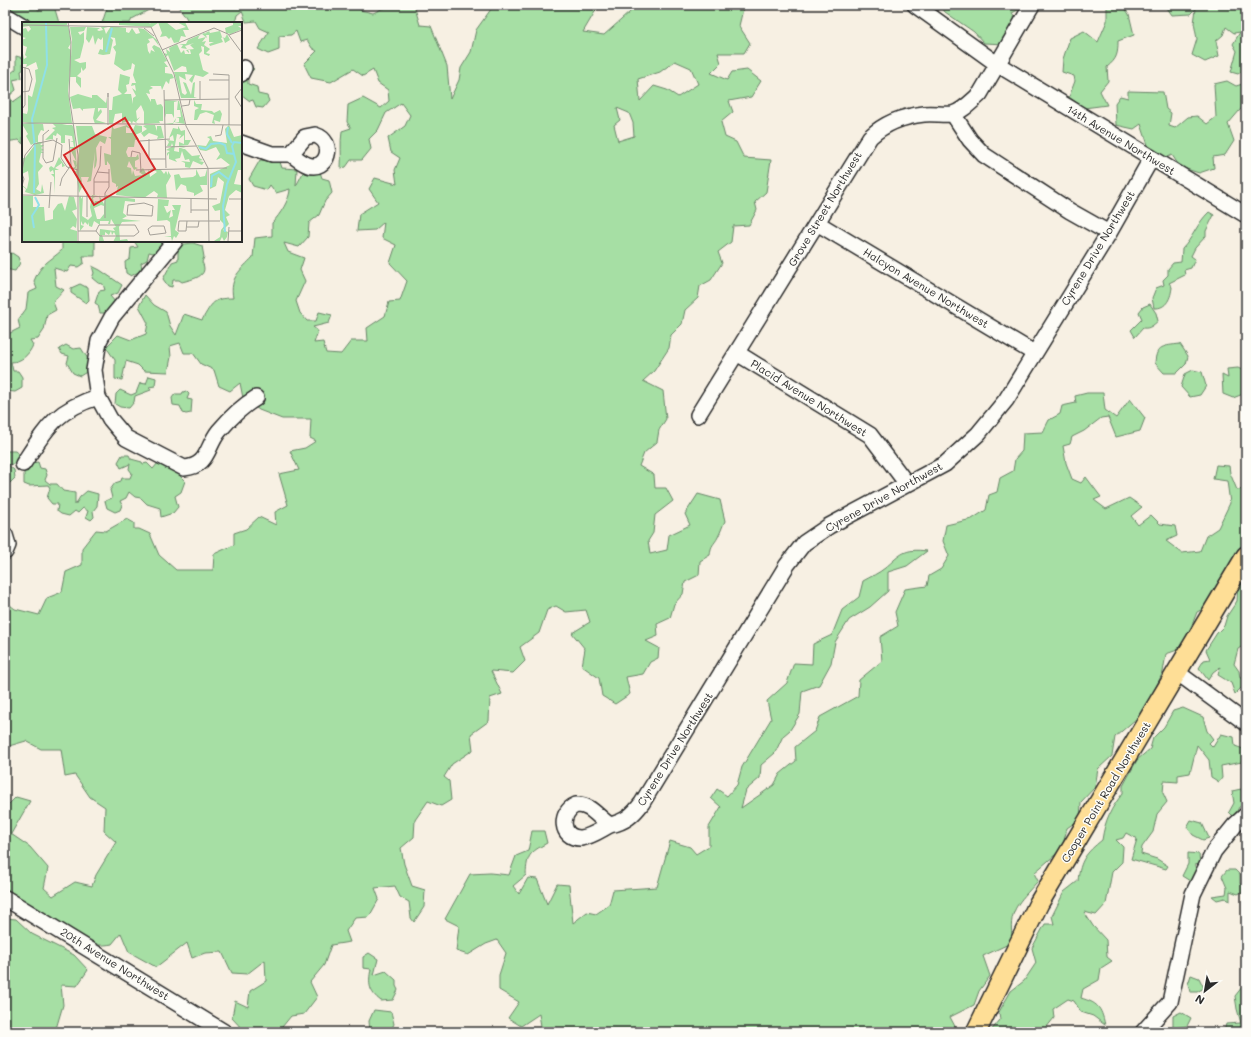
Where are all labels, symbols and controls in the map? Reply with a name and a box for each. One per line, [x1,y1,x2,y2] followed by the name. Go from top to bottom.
[22,22,242,242] inset map
[1064,101,1179,178] street label: 14th Avenue Northwest
[784,148,865,269] street label: Grove Street Northwest
[1057,187,1138,308] street label: Cyrene Drive Northwest
[861,244,992,331] street label: Halcyon Avenue Northwest
[748,355,871,440] street label: Placid Avenue Northwest
[823,458,945,535] street label: Cyrene Drive Northwest
[633,689,716,809] street label: Cyrene Drive Northwest
[1057,718,1154,865] street label: Cooper Point Road Northwest
[58,924,173,1003] street label: 20th Avenue Northwest
[1185,971,1225,1011] north arrow
[1192,991,1207,1009] text: N

